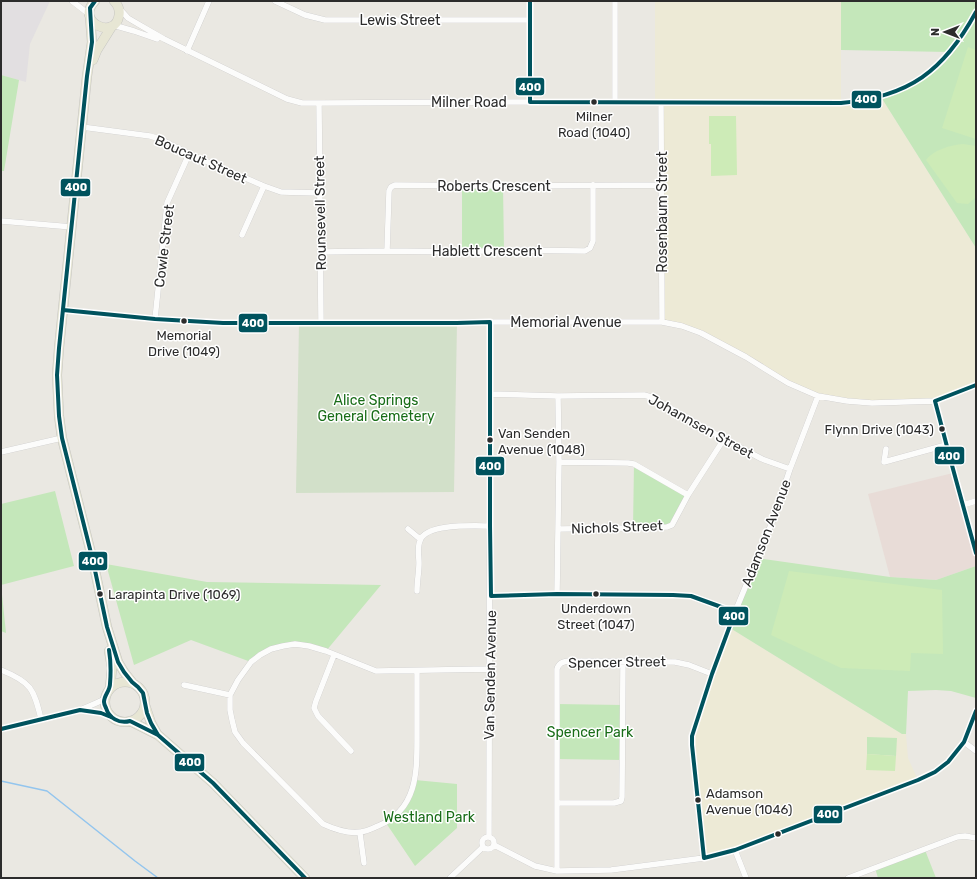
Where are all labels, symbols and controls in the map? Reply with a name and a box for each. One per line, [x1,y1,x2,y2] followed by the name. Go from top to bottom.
[359,12,441,29] street label: Lewis Street
[925,12,965,52] north arrow
[929,28,942,36] text: N
[515,77,545,96] line badge: 400
[519,81,541,94] text: 400
[851,90,882,109] line badge: 400
[855,93,877,106] text: 400
[431,94,507,111] street label: Milner Road
[589,97,599,107] marker: Milner Road (1040)
[558,109,630,140] place label: Milner Road (1040)
[152,132,250,188] street label: Boucaut Street
[654,151,671,273] street label: Rosenbaum Street
[311,155,330,271] street label: Rounsevell Street
[60,178,91,197] line badge: 400
[437,178,551,195] street label: Roberts Crescent
[65,181,87,194] text: 400
[151,203,178,289] street label: Cowle Street
[432,243,543,260] street label: Hablett Crescent
[238,313,268,333] line badge: 400
[510,314,622,331] street label: Memorial Avenue
[179,316,189,326] marker: Memorial Drive (1049)
[242,317,264,330] text: 400
[148,328,220,359] place label: Memorial Drive (1049)
[645,391,757,463] street label: Johannsen Street
[317,392,435,425] park label: Alice Springs General Cemetery
[825,422,934,437] place label: Flynn Drive (1043)
[937,424,947,434] marker: Flynn Drive (1043)
[498,426,585,457] place label: Van Senden Avenue (1048)
[485,435,495,445] marker: Van Senden Avenue (1048)
[934,446,965,465] line badge: 400
[938,450,960,463] text: 400
[475,456,505,476] line badge: 400
[479,460,501,473] text: 400
[738,477,795,589] street label: Adamson Avenue
[571,517,664,538] street label: Nichols Street
[78,551,108,571] line badge: 400
[82,555,104,568] text: 400
[108,587,240,602] place label: Larapinta Drive (1069)
[95,589,105,599] marker: Larapinta Drive (1069)
[591,589,601,599] marker: Underdown Street (1047)
[557,601,635,632] place label: Underdown Street (1047)
[718,606,749,626] line badge: 400
[481,610,500,740] street label: Van Senden Avenue
[723,610,745,623] text: 400
[568,653,667,672] street label: Spencer Street
[547,724,634,741] park label: Spencer Park
[174,753,205,772] line badge: 400
[179,756,201,769] text: 400
[706,786,792,817] place label: Adamson Avenue (1046)
[693,795,703,805] marker: Adamson Avenue (1046)
[813,805,843,824] line badge: 400
[817,808,839,821] text: 400
[383,809,476,826] park label: Westland Park
[773,829,783,839] unlabelled marker

